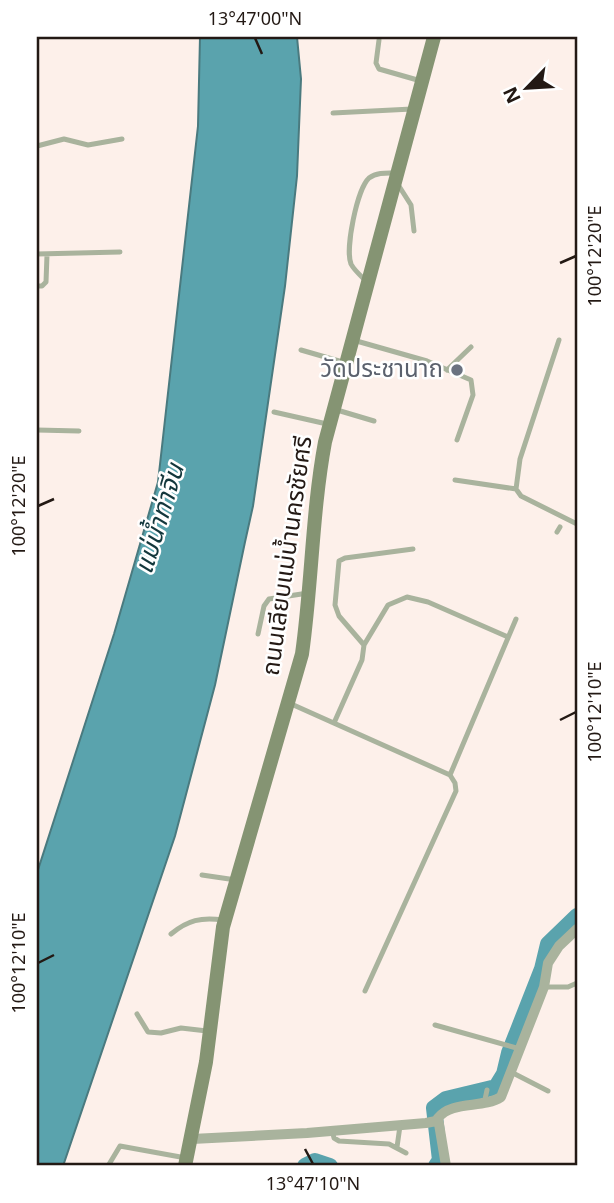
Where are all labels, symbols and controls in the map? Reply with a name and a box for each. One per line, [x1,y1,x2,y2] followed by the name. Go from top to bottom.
[208,6,302,33] text: 13°47'00"N
[491,52,562,122] north arrow
[497,81,529,108] text: N
[582,205,609,307] text: 100°12'20"E
[320,352,443,388] place label: วัดประชานาถ
[449,362,465,378] marker: วัดประชานาถ
[253,434,323,678] street label: ถนนเลียบแม่น้ำนครชัยศรี
[6,455,33,557] text: 100°12'20"E
[124,457,196,579] water label: แม่น้ำท่าจีน
[582,661,609,763] text: 100°12'10"E
[6,912,33,1014] text: 100°12'10"E
[266,1171,360,1198] text: 13°47'10"N

